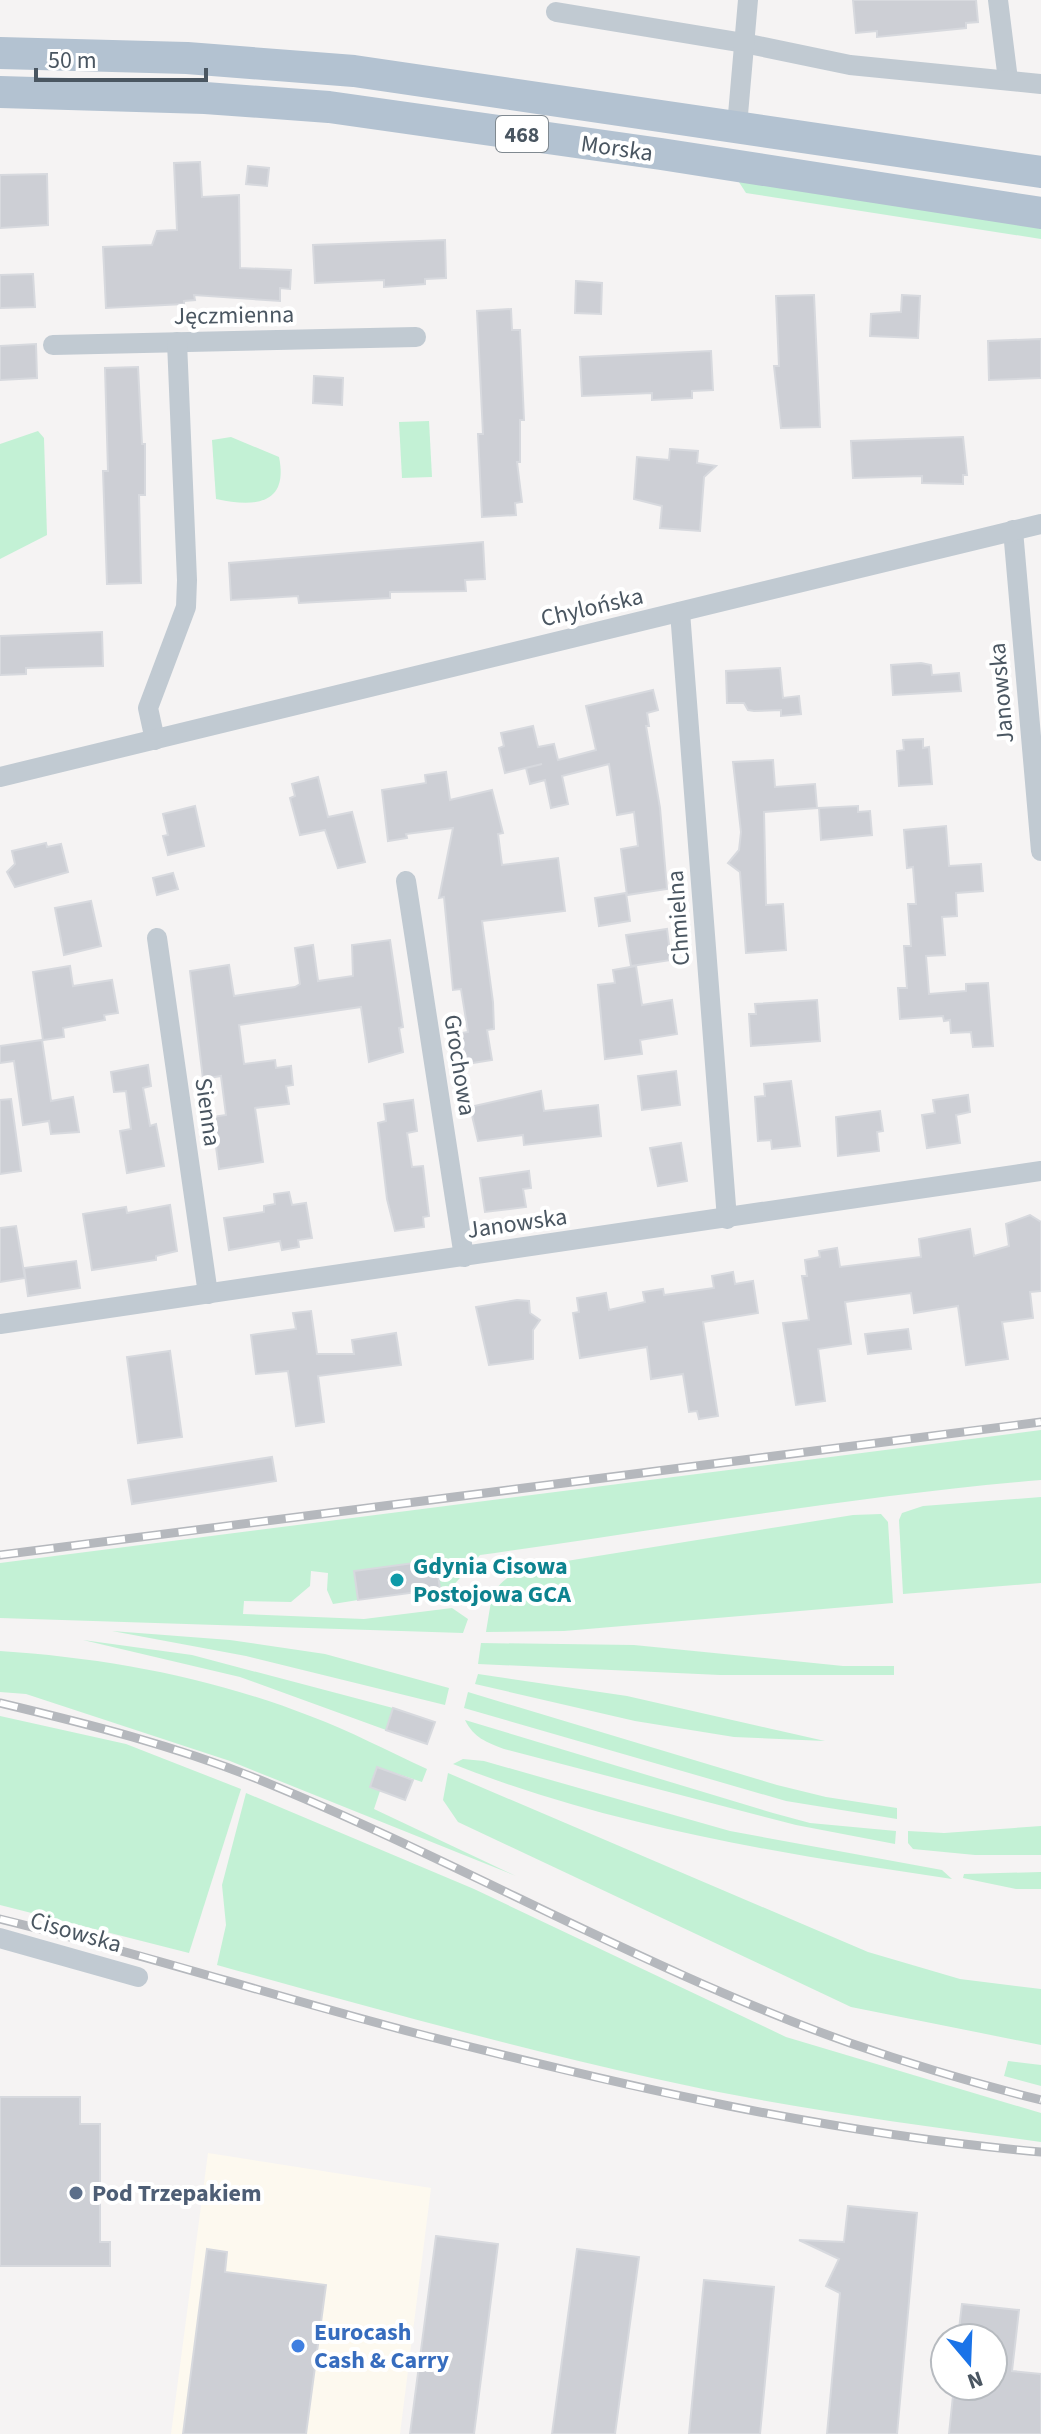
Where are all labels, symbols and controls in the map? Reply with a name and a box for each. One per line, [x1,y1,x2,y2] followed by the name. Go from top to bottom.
[36,32,206,82] scale bar
[48,43,97,78] text: 50 m
[496,116,548,152] road number: 468
[579,126,655,171] street label: Morska
[173,297,295,334] street label: Jęczmienna
[537,579,647,636] street label: Chylońska
[980,641,1023,745] street label: Janowska
[658,869,699,967] street label: Chmielna
[434,1012,485,1118] street label: Grochowa
[185,1075,230,1149] street label: Sienna
[465,1199,569,1248] street label: Janowska
[413,1549,571,1612] place label: Gdynia Cisowa Postojowa GCA
[388,1571,406,1589] marker: Gdynia Cisowa Postojowa GCA
[26,1903,126,1962] street label: Cisowska
[92,2176,262,2211] place label: Pod Trzepakiem
[67,2184,85,2202] marker: Pod Trzepakiem
[314,2315,449,2378] place label: Eurocash Cash & Carry
[929,2322,1009,2402] north arrow
[289,2337,307,2355] marker: Eurocash Cash & Carry
[963,2362,987,2397] text: N

